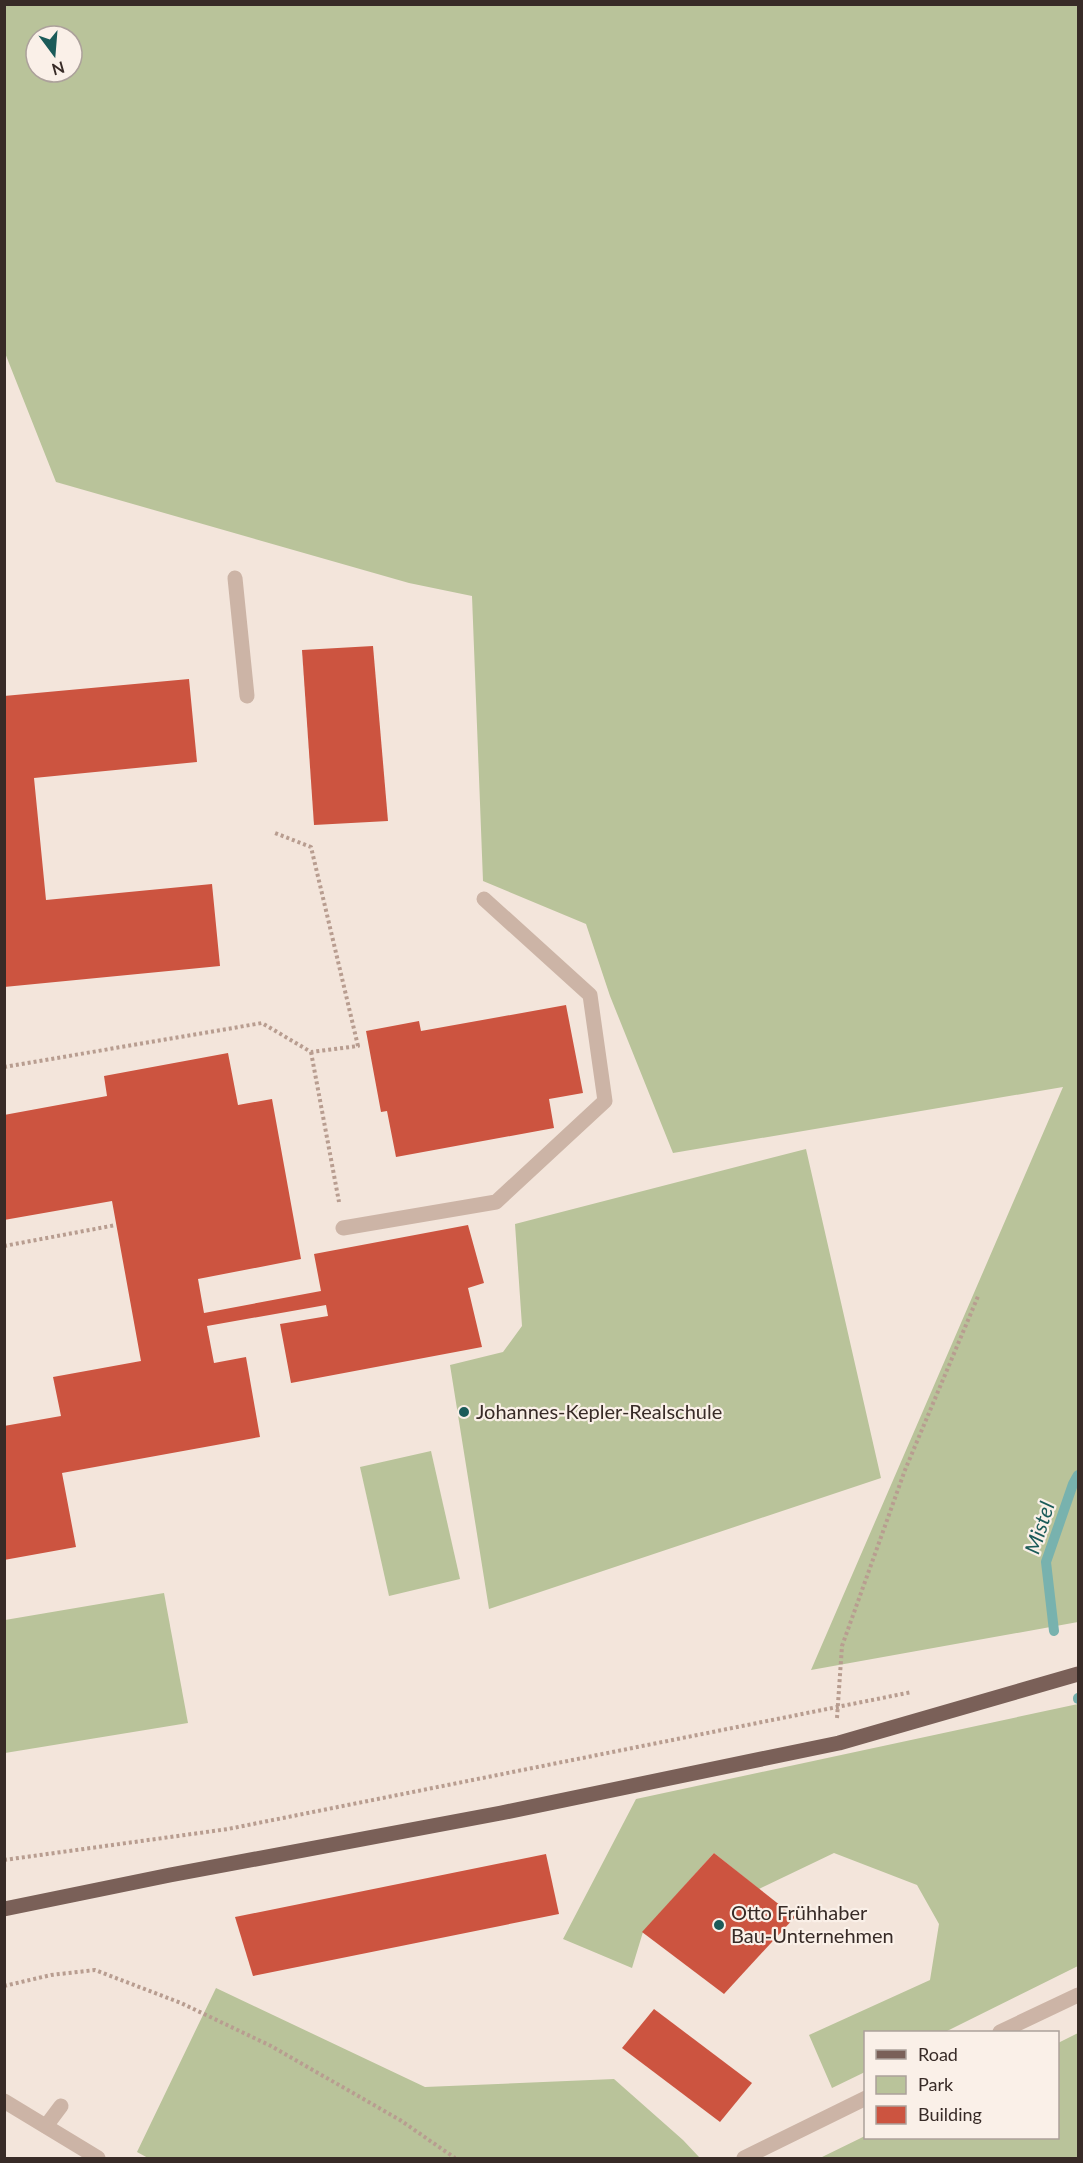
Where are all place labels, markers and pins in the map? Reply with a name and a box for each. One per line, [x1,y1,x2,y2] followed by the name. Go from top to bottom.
[476,1399,722,1423] place label: Johannes-Kepler-Realschule
[457,1405,471,1419] marker: Johannes-Kepler-Realschule
[731,1900,894,1947] place label: Otto Frühhaber Bau-Unternehmen
[712,1918,726,1932] marker: Otto Frühhaber Bau-Unternehmen

